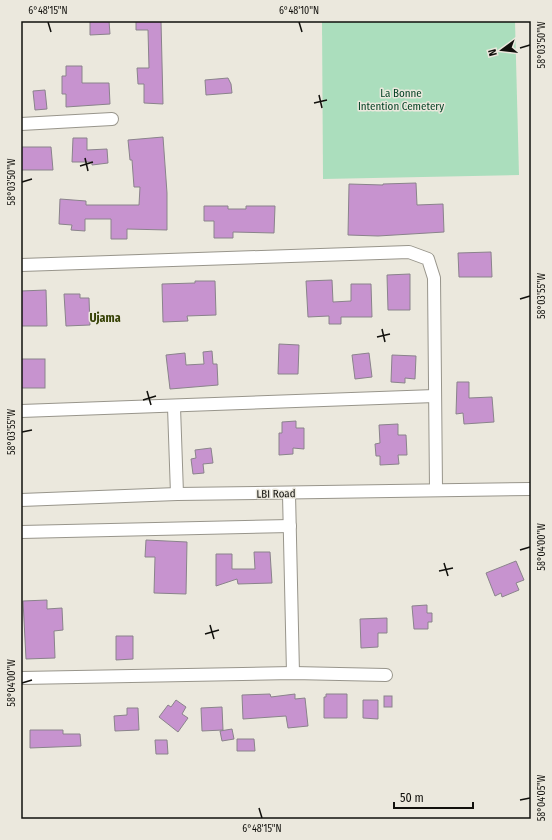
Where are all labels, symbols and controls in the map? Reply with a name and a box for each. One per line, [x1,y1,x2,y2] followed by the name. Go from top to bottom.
[28,5,68,17] text: 6°48'15"N
[279,5,319,17] text: 6°48'10"N
[536,21,548,68] text: 58°03'50"W
[482,30,522,70] north arrow
[486,48,500,57] text: N
[358,87,444,113] park label: La Bonne Intention Cemetery
[6,158,18,205] text: 58°03'50"W
[536,272,548,319] text: 58°03'55"W
[89,311,121,325] district label: Ujama
[6,408,18,455] text: 58°03'55"W
[256,487,296,501] street label: LBI Road
[536,523,548,571] text: 58°04'00"W
[6,659,18,707] text: 58°04'00"W
[536,774,548,821] text: 58°04'05"W
[394,784,473,810] scale bar
[400,791,424,805] text: 50 m
[242,823,282,835] text: 6°48'15"N

